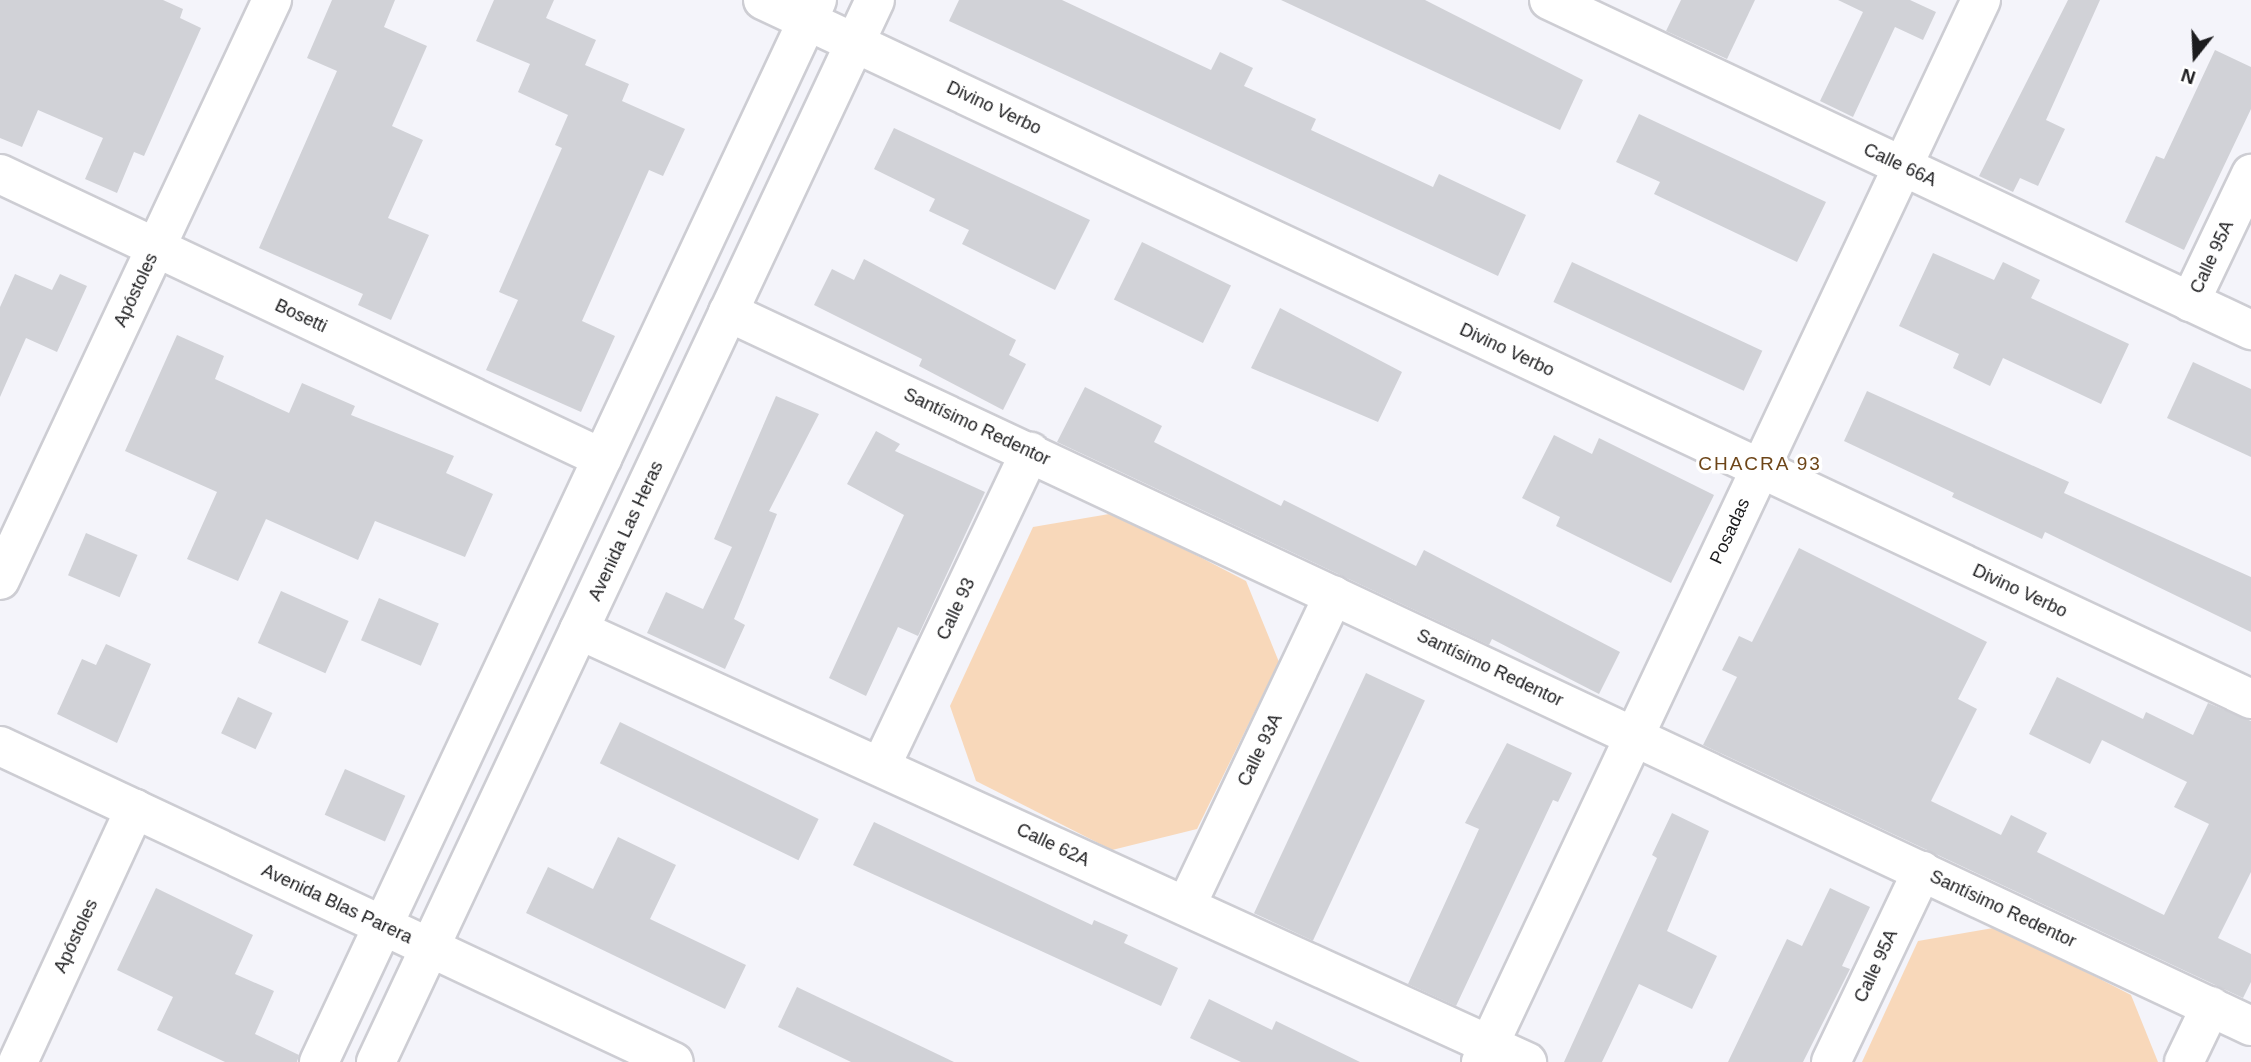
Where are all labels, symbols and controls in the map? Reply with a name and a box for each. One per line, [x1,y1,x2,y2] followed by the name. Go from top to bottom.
[2160,21,2230,91] north arrow
[2179,64,2198,89] text: N
[943,77,1045,139] street label: Divino Verbo
[1860,139,1940,191] street label: Calle 66A
[2186,217,2238,297] street label: Calle 95A
[110,250,162,330] street label: Apóstoles
[271,295,331,337] street label: Bosetti
[1456,319,1558,381] street label: Divino Verbo
[900,384,1054,470] street label: Santísimo Redentor
[1699,453,1821,475] district label: CHACRA 93
[584,458,668,604] street label: Avenida Las Heras
[1705,495,1755,567] street label: Posadas
[1969,560,2071,622] street label: Divino Verbo
[932,575,980,643] street label: Calle 93
[1413,625,1567,711] street label: Santísimo Redentor
[1233,710,1287,790] street label: Calle 93A
[1013,819,1093,871] street label: Calle 62A
[258,860,416,948] street label: Avenida Blas Parera
[1926,866,2080,952] street label: Santísimo Redentor
[50,896,102,976] street label: Apóstoles
[1850,926,1902,1006] street label: Calle 95A

